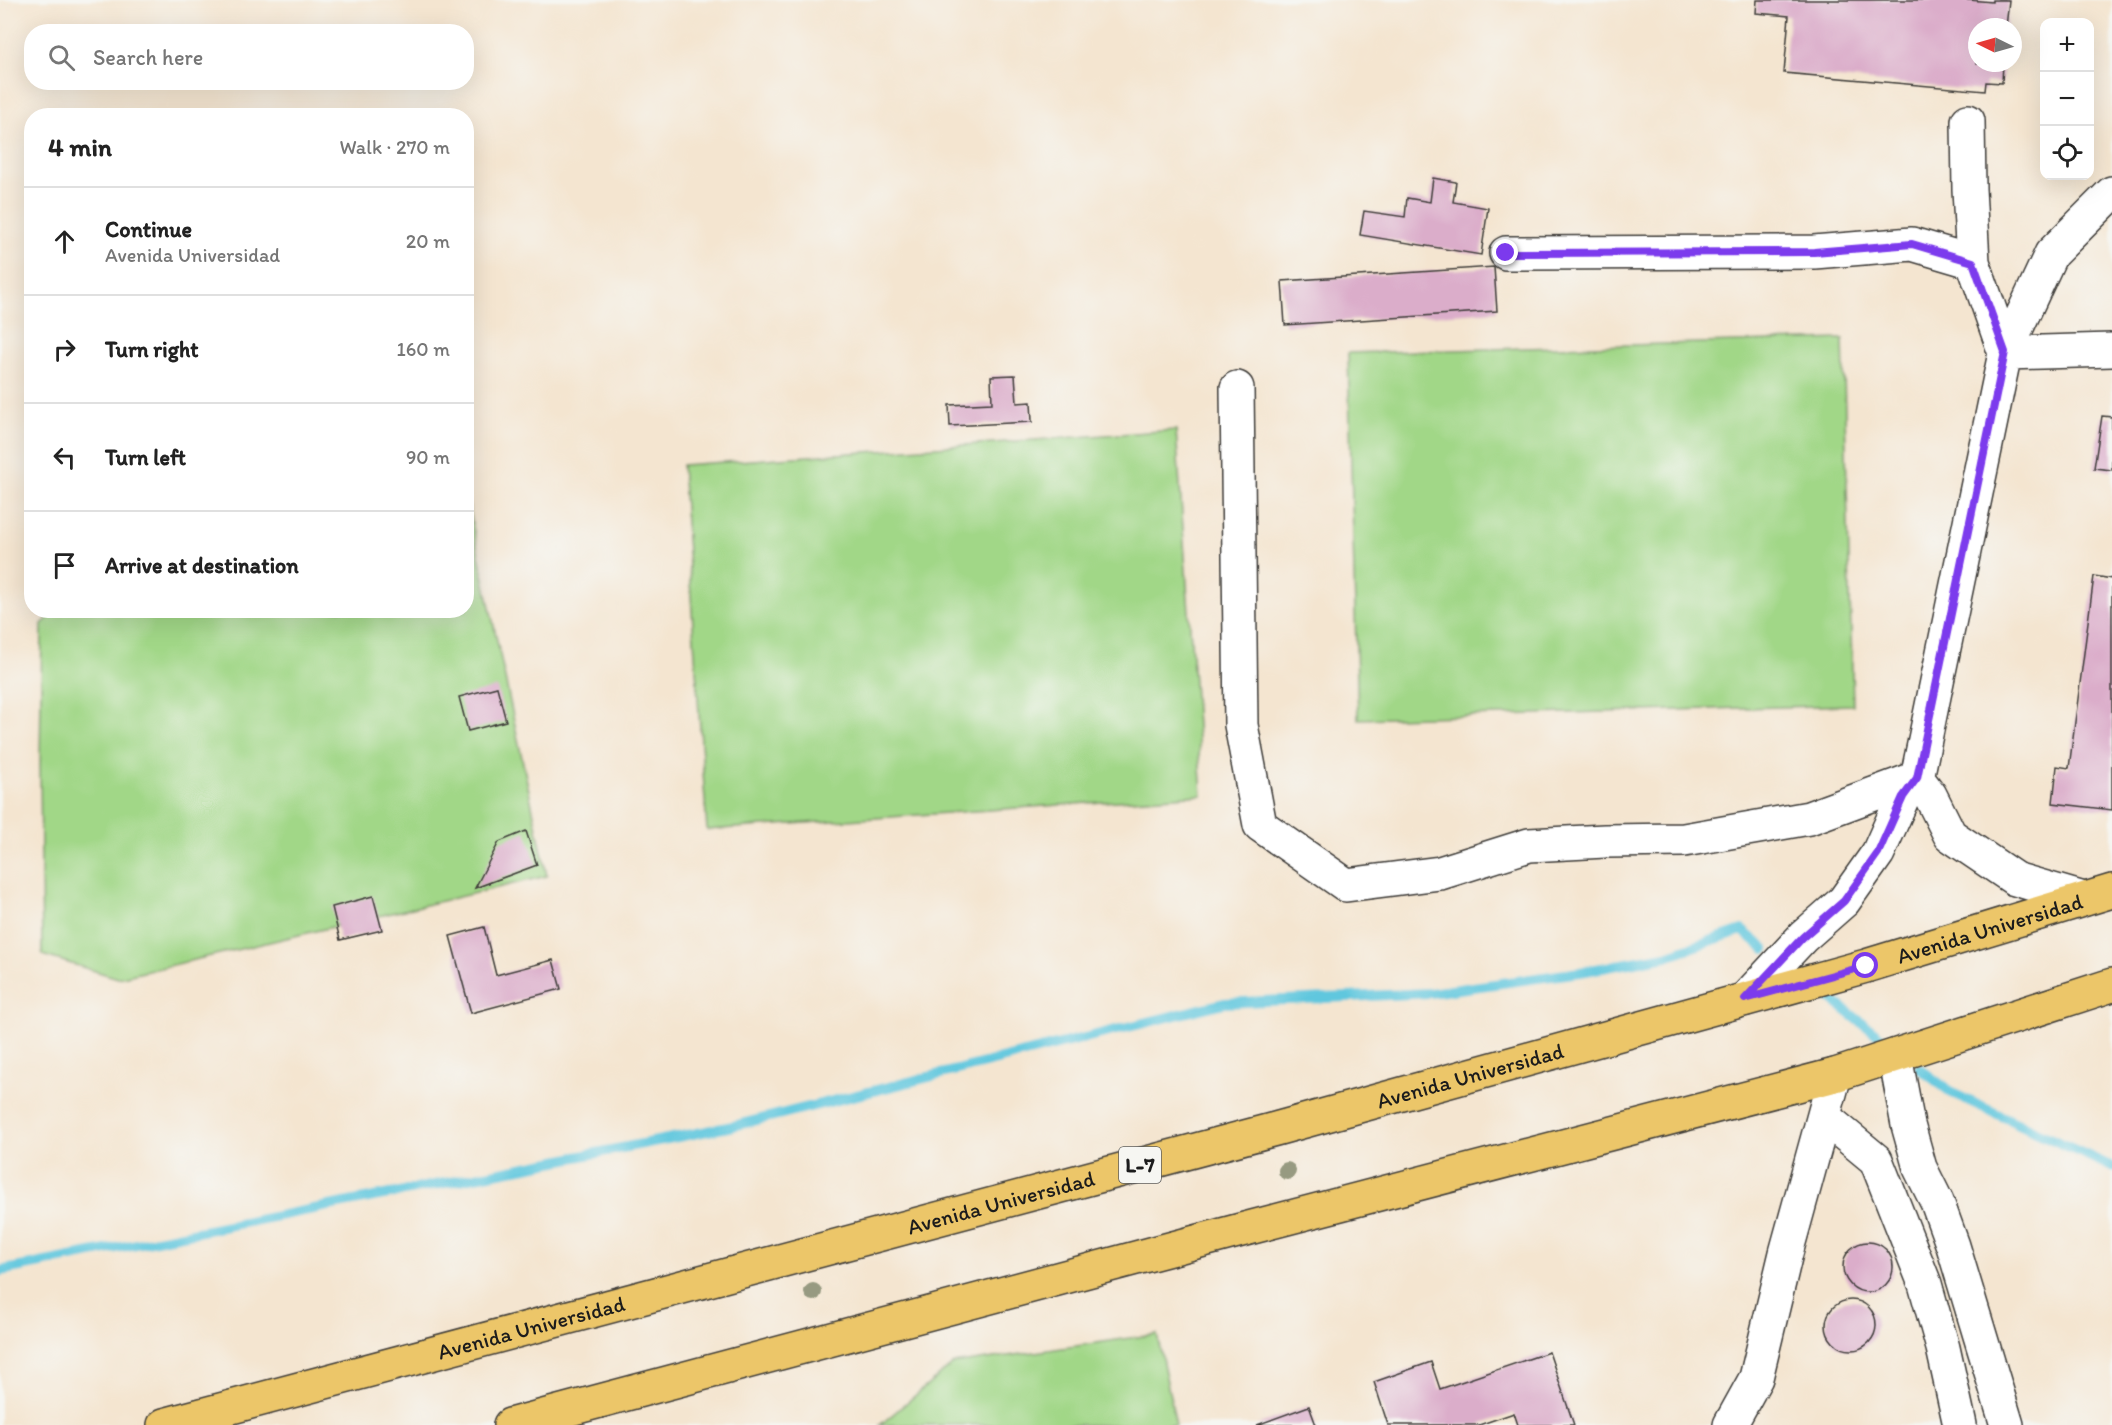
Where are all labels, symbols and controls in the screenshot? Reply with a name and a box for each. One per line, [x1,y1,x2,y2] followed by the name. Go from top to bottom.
[1968,18,2022,72] north arrow
[2040,18,2094,180] map controls
[2040,18,2094,72] button: +
[24,24,474,90] search box
[45,41,78,74] icon: search
[93,44,203,71] text: Search here
[2040,72,2094,126] button: −
[2040,126,2094,180] button: locate
[48,131,112,163] text: 4 min
[339,135,450,159] text: Walk · 270 m
[105,216,192,243] text: Continue
[48,225,81,258] icon: ahead
[406,229,450,253] text: 20 m
[1492,239,1518,265] route end
[105,243,280,267] text: Avenida Universidad
[48,333,81,366] icon: right
[105,336,199,363] text: Turn right
[397,337,450,361] text: 160 m
[48,441,81,474] icon: left
[105,444,186,471] text: Turn left
[406,445,450,469] text: 90 m
[48,549,81,582] icon: arrive
[105,552,299,579] text: Arrive at destination
[1894,888,2086,970] street label: Avenida Universidad
[1852,952,1878,978] route start
[1374,1037,1567,1114] street label: Avenida Universidad
[1119,1147,1161,1183] road number: L-7
[904,1165,1098,1240] street label: Avenida Universidad
[435,1290,628,1366] street label: Avenida Universidad

